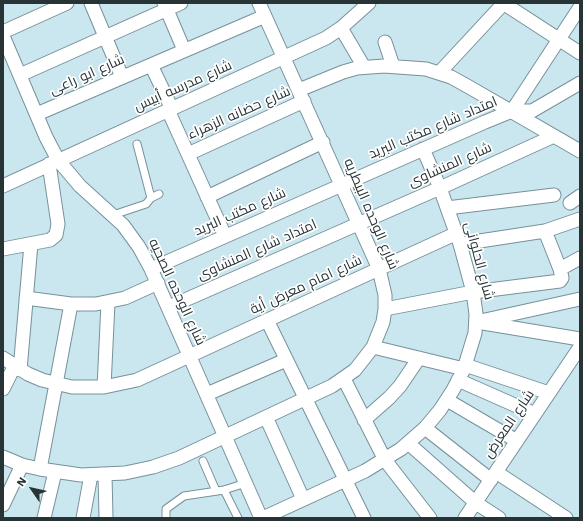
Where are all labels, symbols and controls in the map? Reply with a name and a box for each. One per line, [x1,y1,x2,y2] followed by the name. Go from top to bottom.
[47,51,127,99] street label: شارع ابو راعى
[131,57,235,115] street label: شارع مدرسه أبيس
[185,83,293,143] street label: شارع حضانه الزهراء
[366,93,500,163] street label: امتداد شارع مكتب البريد
[406,139,494,191] street label: شارع المنشاوى
[340,156,402,272] street label: شارع الوحده البيطريه
[191,184,289,240] street label: شارع مكتب البريد
[195,216,319,284] street label: امتداد شارع المنشاوى
[461,220,497,302] street label: شارع الحلوانى
[145,236,209,348] street label: شارع الوحده الصحيه
[247,252,365,318] street label: شارع امام معرض أية
[480,387,538,461] street label: شارع المعرض
[12,469,52,509] north arrow
[14,475,29,489] text: N

